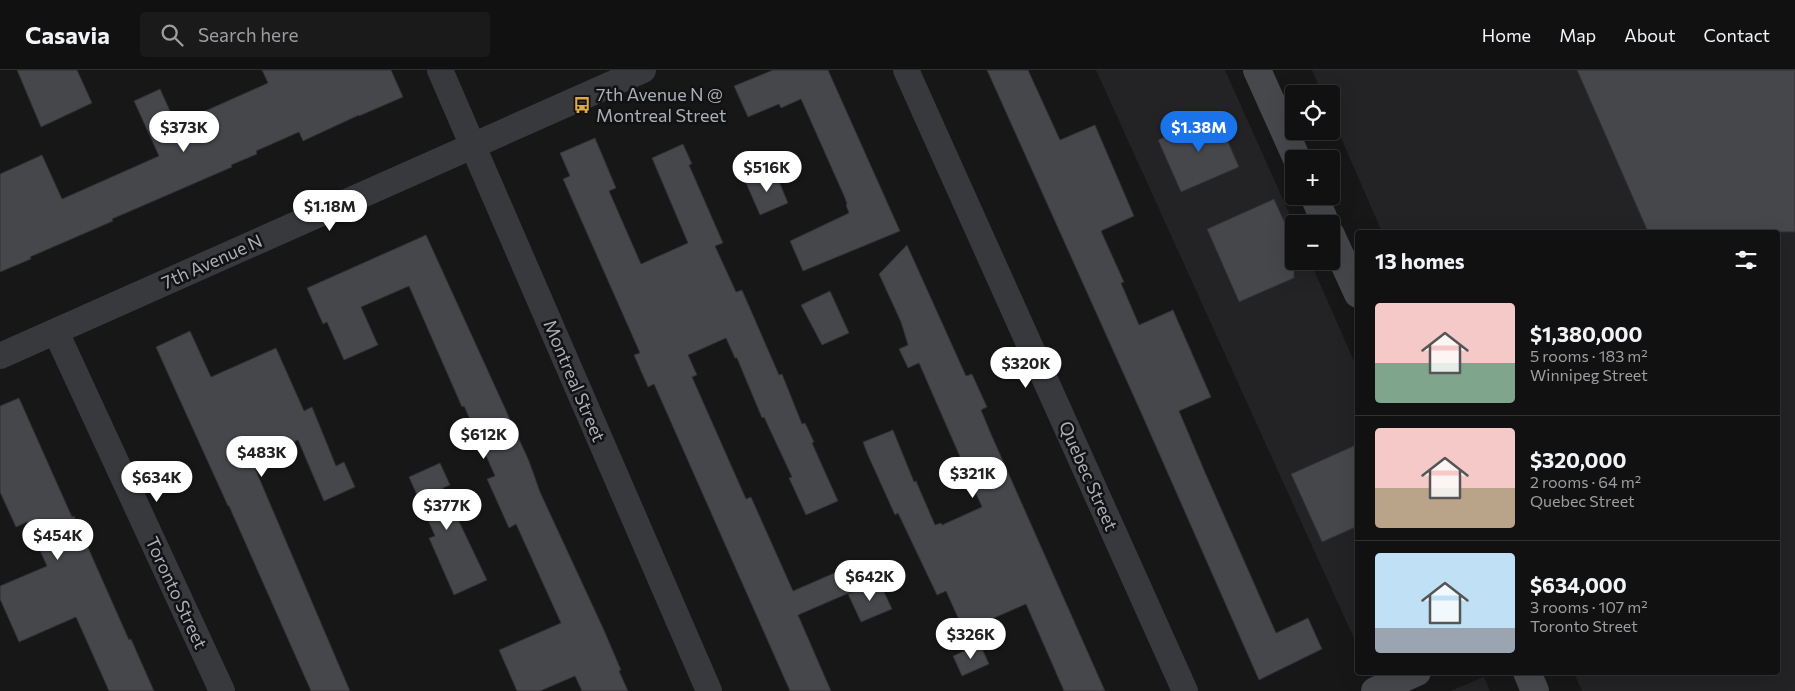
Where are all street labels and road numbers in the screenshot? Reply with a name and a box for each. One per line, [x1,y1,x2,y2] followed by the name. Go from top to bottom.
[158,229,265,293] street label: 7th Avenue N
[539,316,611,445] street label: Montreal Street
[1055,417,1123,534] street label: Quebec Street
[141,533,212,652] street label: Toronto Street

